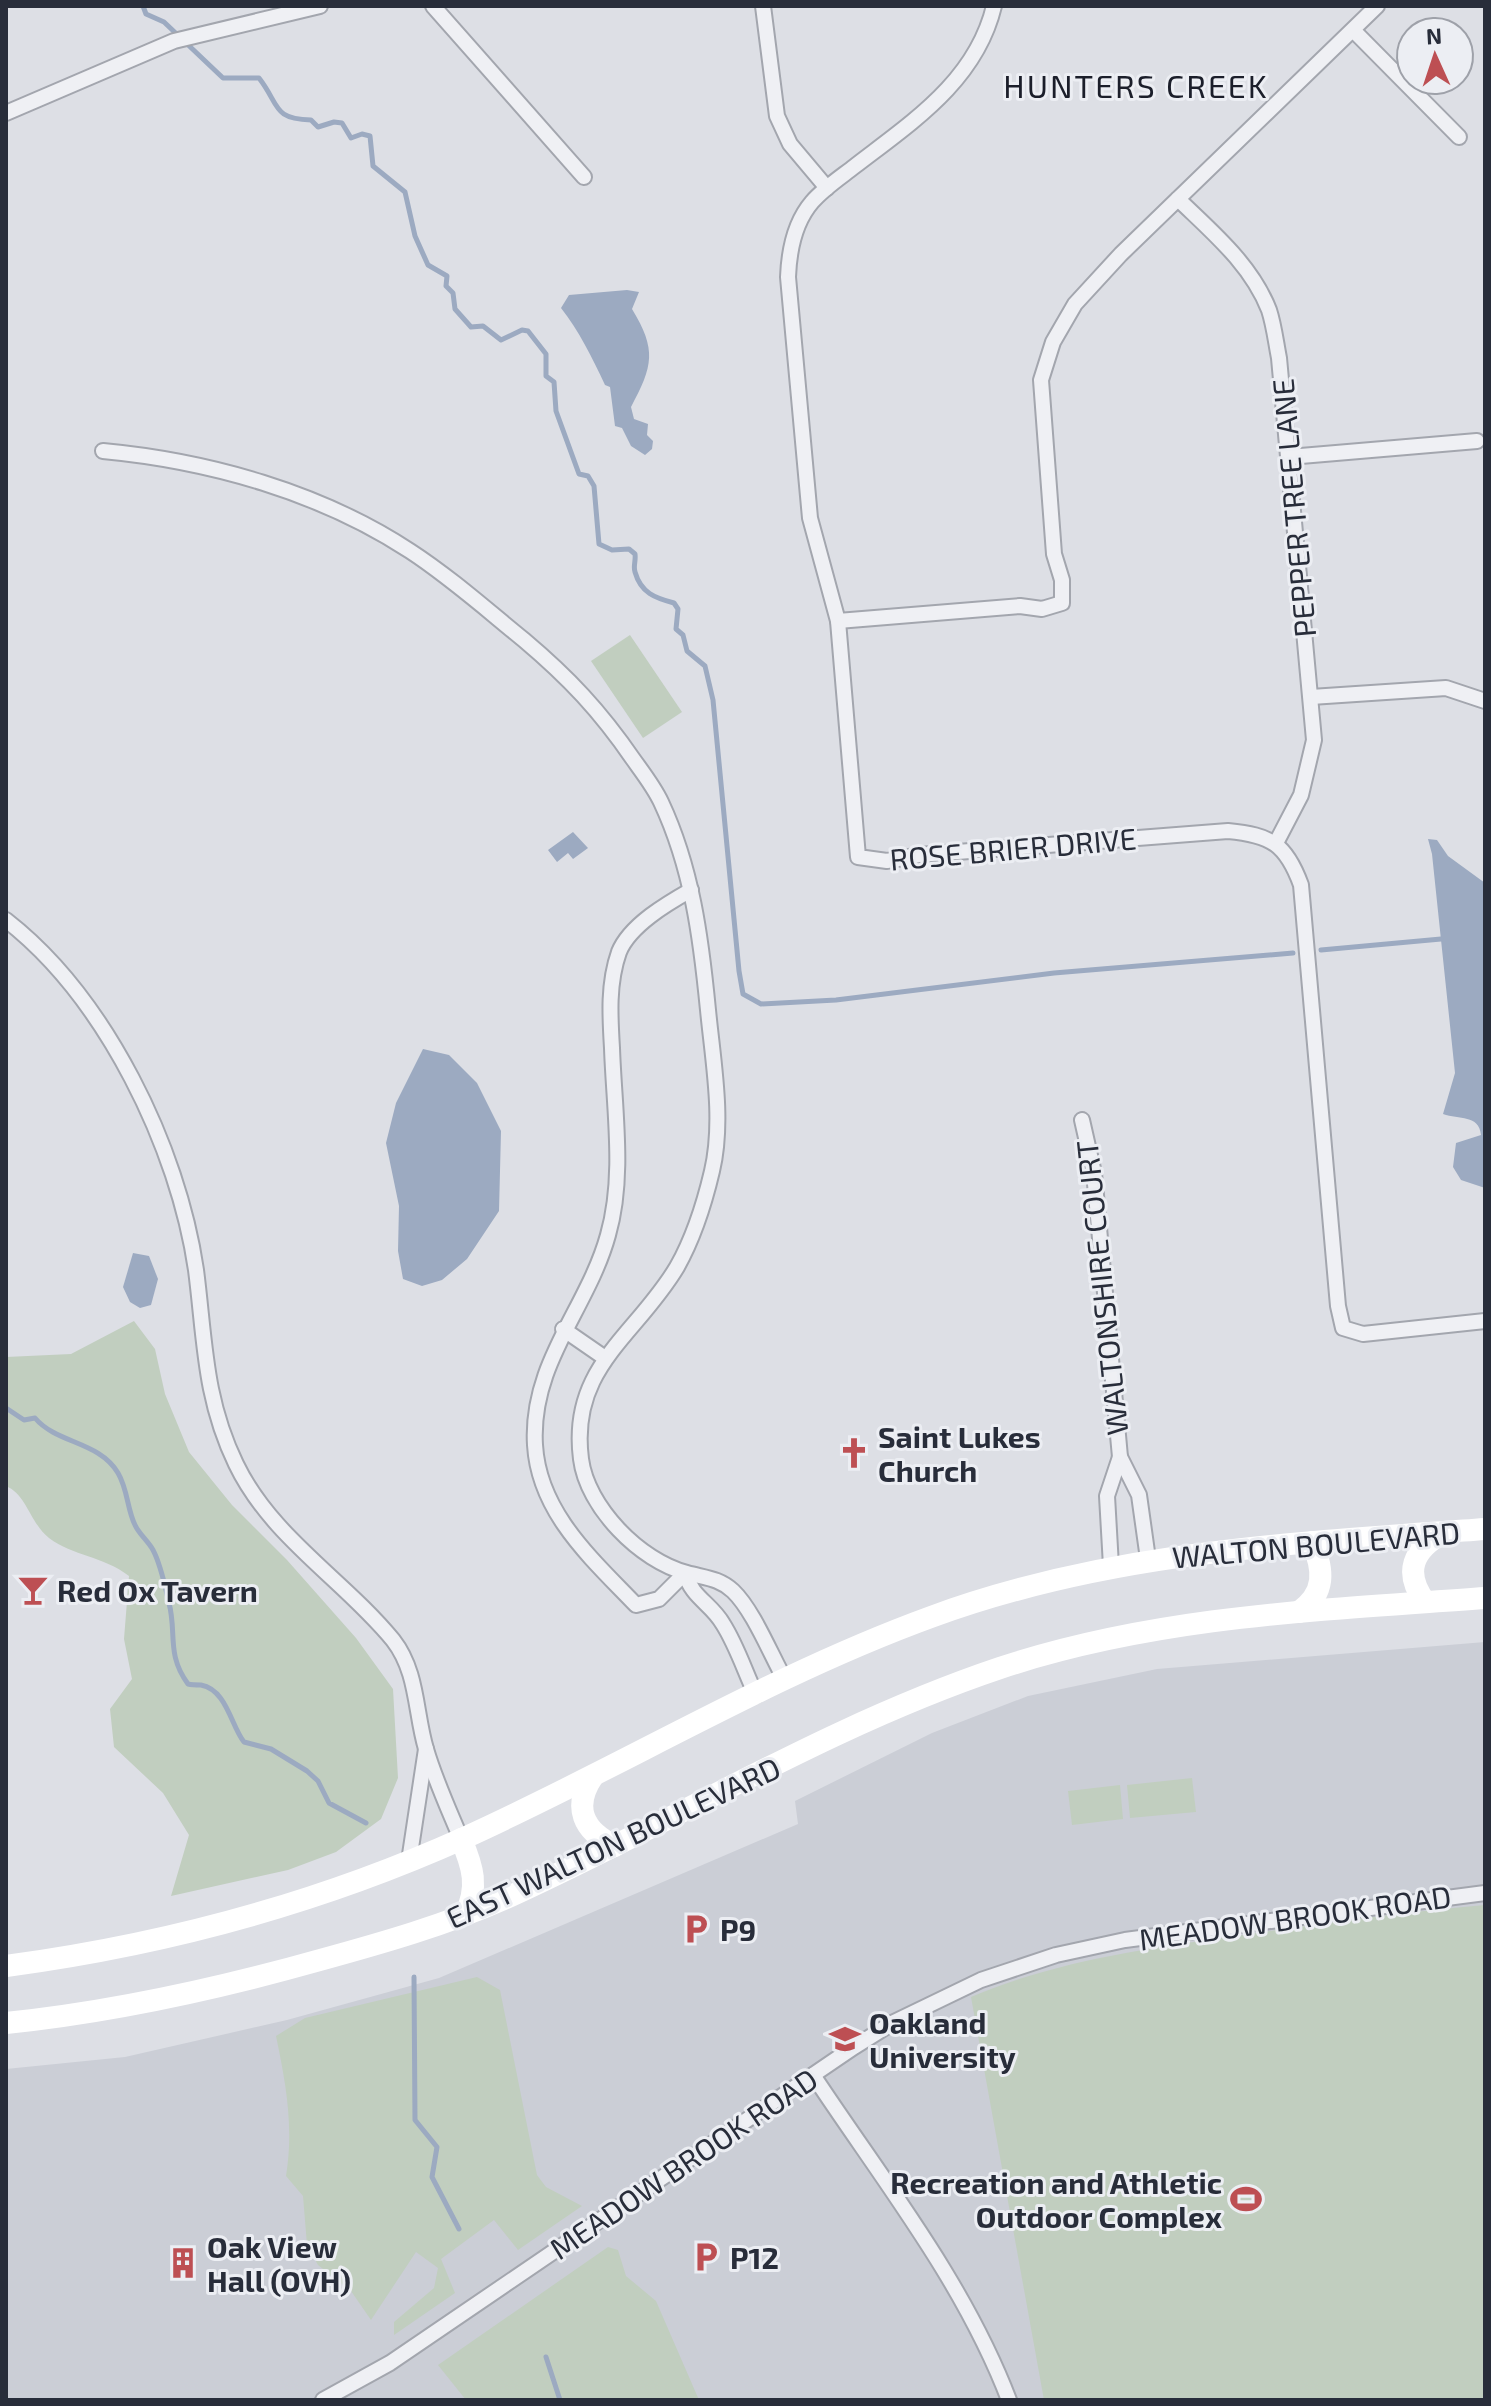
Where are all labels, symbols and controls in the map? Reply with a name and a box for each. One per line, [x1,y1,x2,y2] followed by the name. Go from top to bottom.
[1395,16,1475,96] north arrow
[1425,22,1443,48] text: N
[1003,66,1269,104] district label: HUNTERS CREEK
[1264,377,1322,639] street label: PEPPER TREE LANE
[888,819,1138,877] street label: ROSE BRIER DRIVE
[1068,1139,1134,1437] street label: WALTONSHIRE COURT
[878,1418,1041,1488] place label: Saint Lukes Church
[837,1436,871,1470] church icon: Saint Lukes Church
[1171,1513,1461,1575] street label: WALTON BOULEVARD
[57,1572,258,1608] place label: Red Ox Tavern
[16,1573,50,1607] bar icon: Red Ox Tavern
[440,1749,786,1935] street label: EAST WALTON BOULEVARD
[1137,1877,1453,1957] street label: MEADOW BROOK ROAD
[720,1911,756,1947] place label: P9
[679,1912,713,1946] parking icon: P9
[869,2004,1016,2075] place label: Oakland University
[828,2022,862,2056] school or university icon: Oakland University
[542,2060,824,2266] street label: MEADOW BROOK ROAD
[890,2164,1222,2234] place label: Recreation and Athletic Outdoor Complex
[1229,2182,1263,2216] sports icon: Recreation and Athletic Outdoor Complex
[207,2228,351,2298] place label: Oak View Hall (OVH)
[730,2239,779,2275] place label: P12
[689,2240,723,2274] parking icon: P12
[166,2246,200,2280] building icon: Oak View Hall (OVH)

